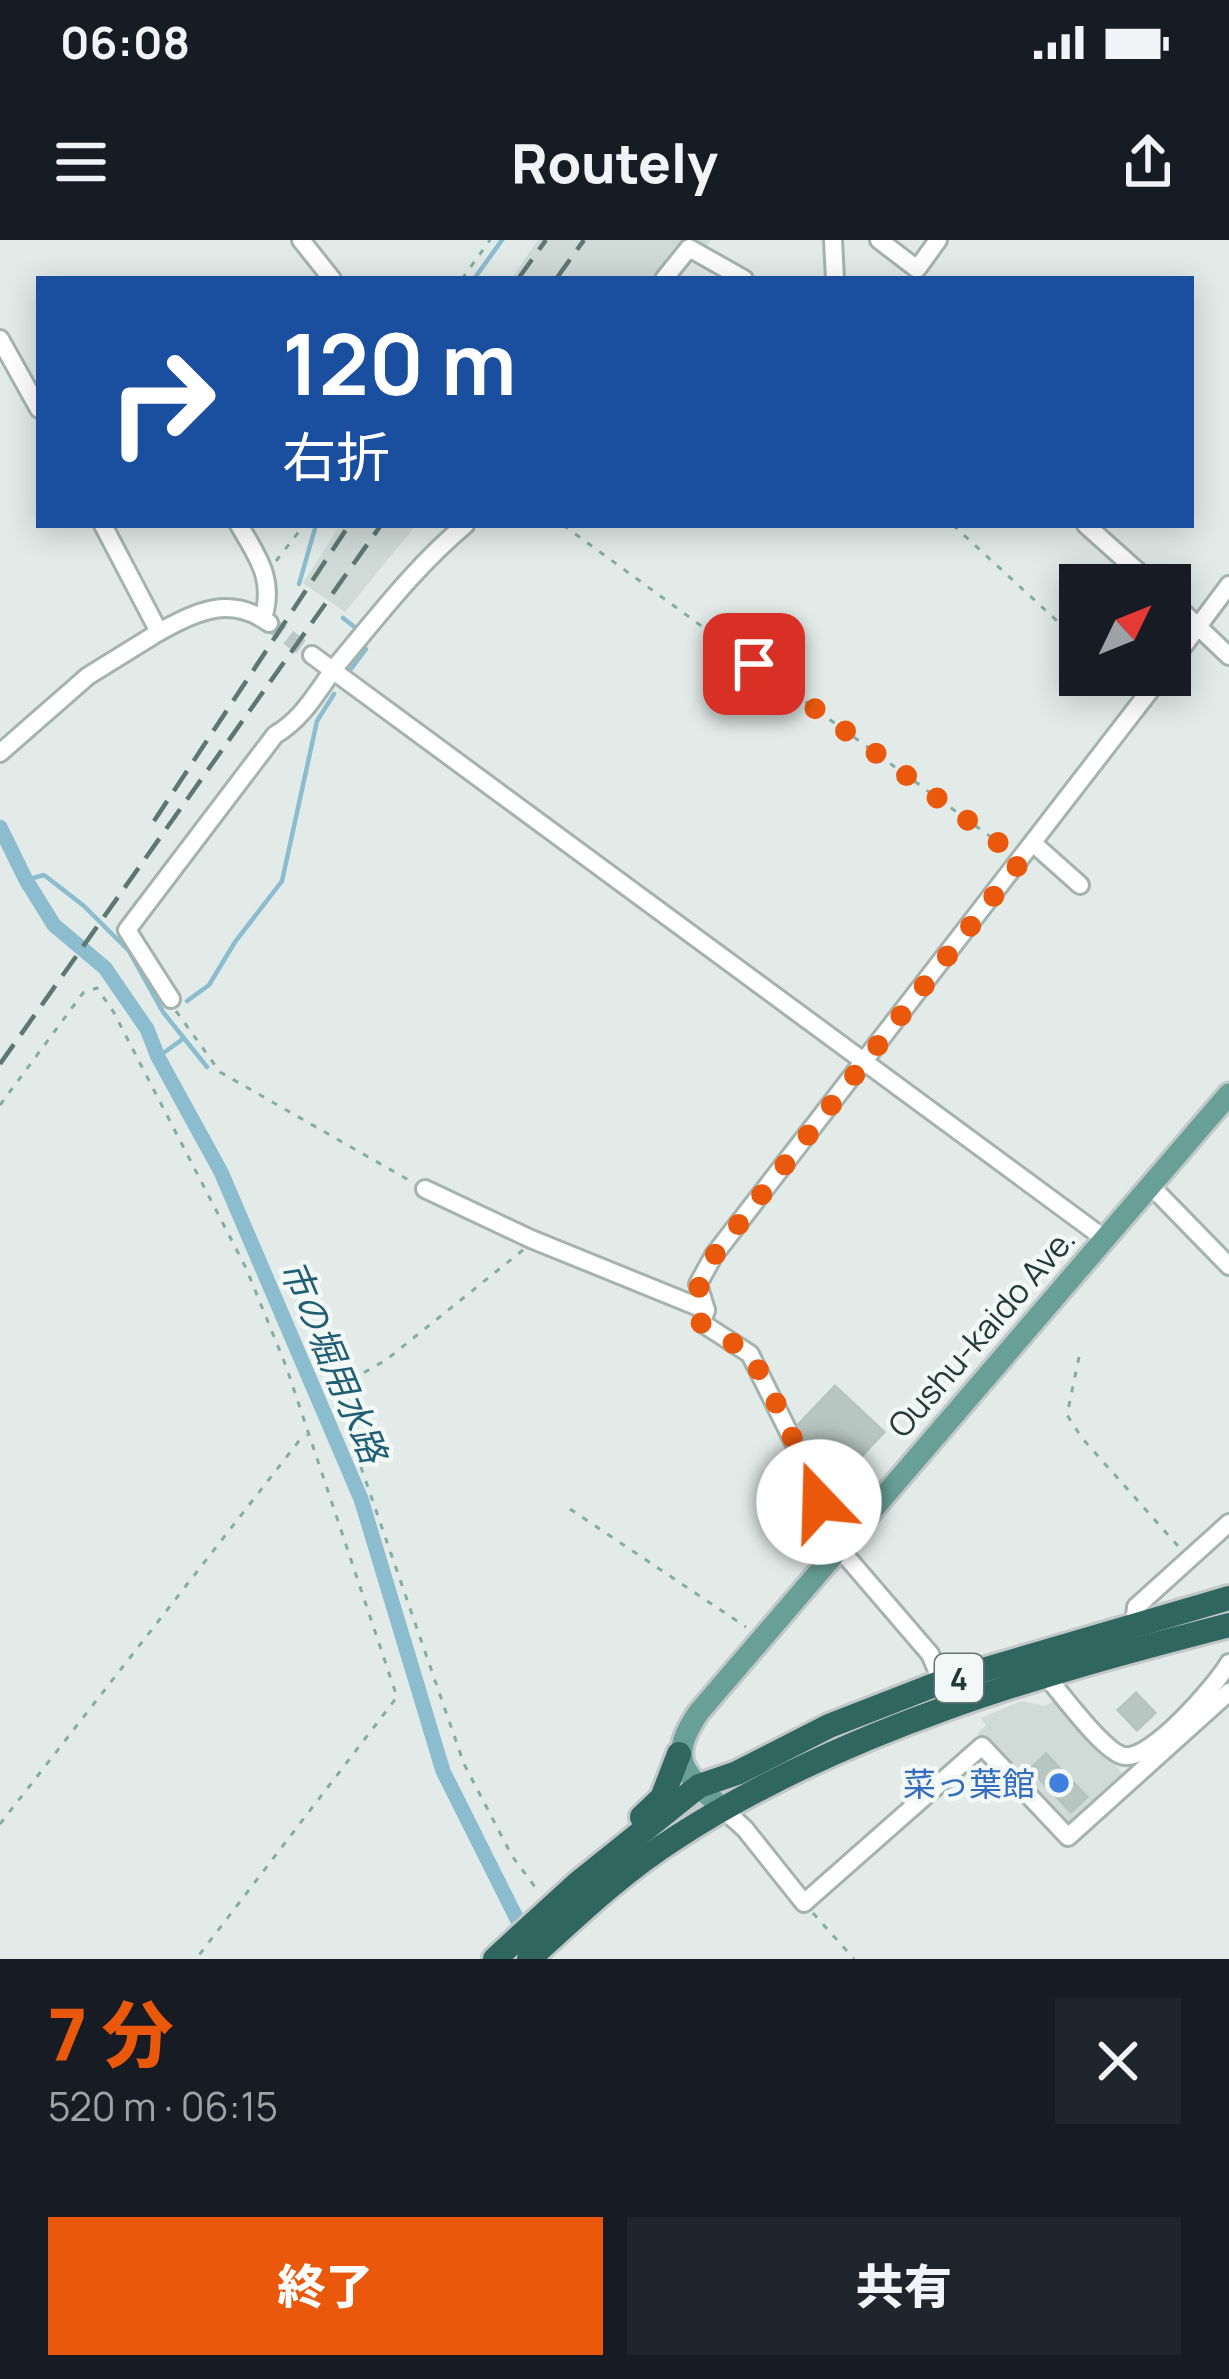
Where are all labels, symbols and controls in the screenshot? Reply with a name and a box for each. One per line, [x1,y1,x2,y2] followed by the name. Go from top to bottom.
[60,11,190,73] text: 06:08
[511,125,718,199] text: Routely
[48,129,114,195] icon: menu
[1115,129,1181,195] icon: share
[282,305,516,420] text: 120 m
[84,324,240,480] icon: right
[282,419,390,493] text: 右折
[1059,564,1191,696] north arrow
[1059,564,1191,696] map controls
[703,613,805,715] pin
[721,631,787,697] icon: arrive
[877,1217,1085,1447] street label: Oushu-kaido Ave.
[269,1252,400,1473] water label: 市の堀用水路
[756,1439,882,1565] position arrow
[935,1654,983,1702] road number: 4
[903,1761,1035,1806] place label: 菜っ葉館
[1046,1770,1072,1796] marker: 菜っ葉館
[48,1984,174,2083] text: 7 分
[1055,1998,1181,2124] button: close
[48,2079,278,2133] text: 520 m · 06:15
[48,2217,603,2355] button: 終了
[627,2217,1181,2355] button: 共有

